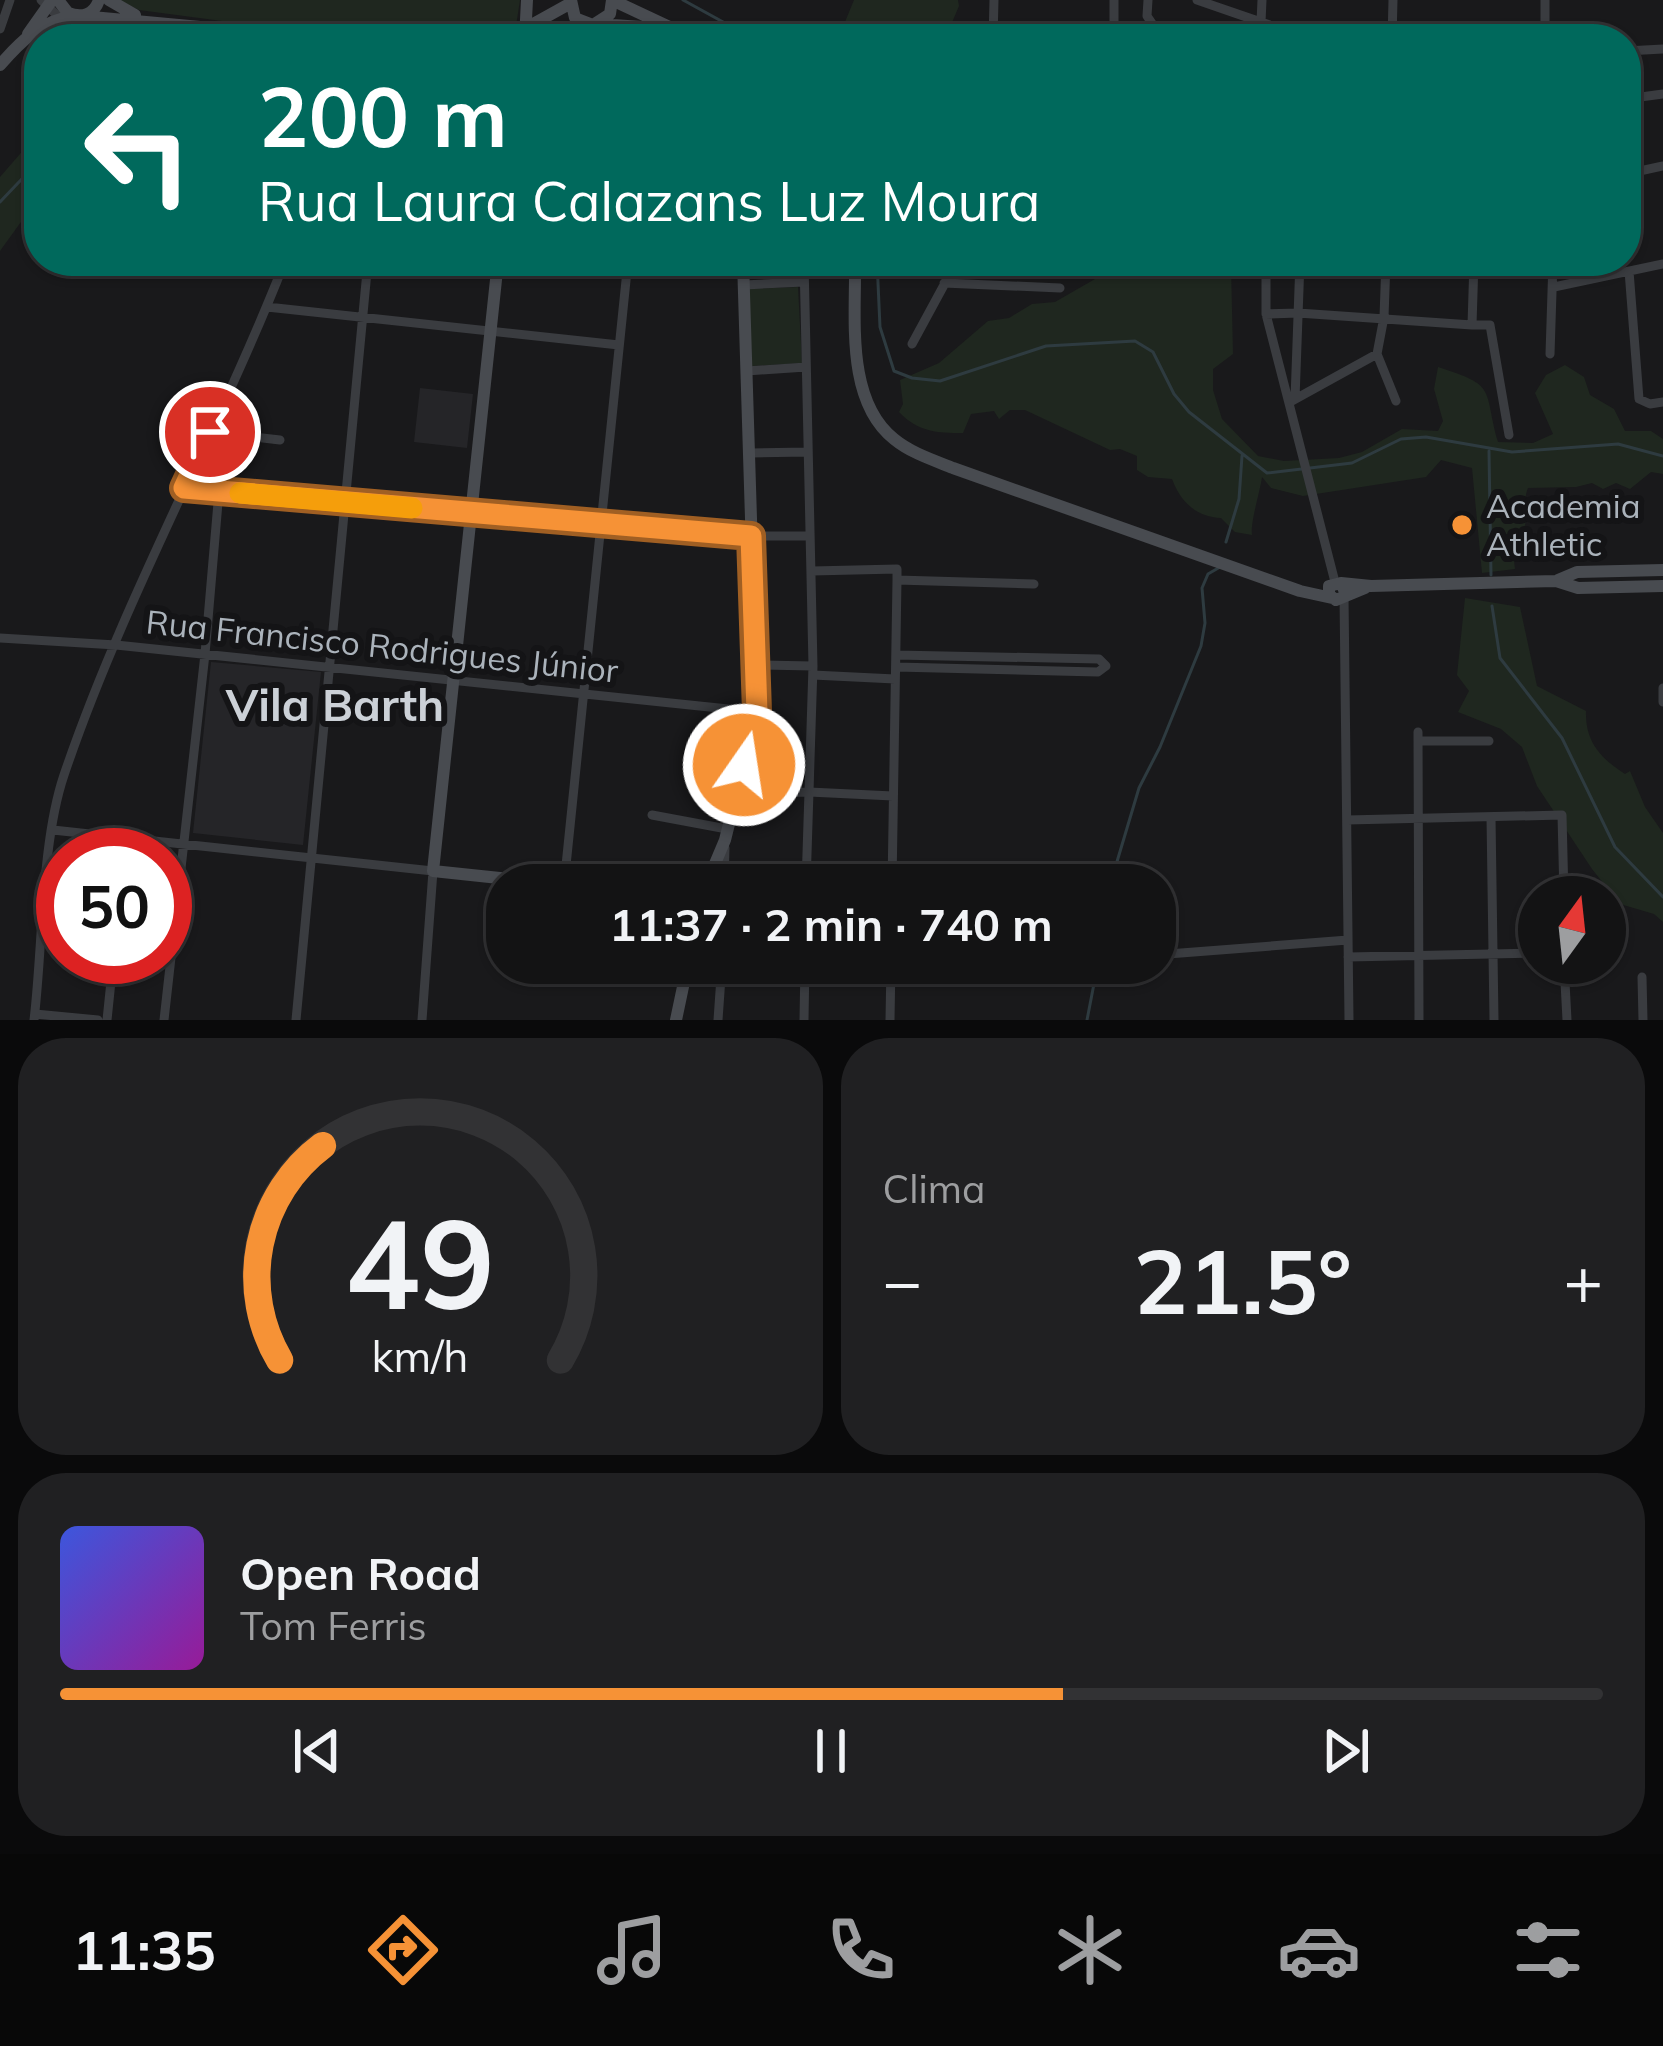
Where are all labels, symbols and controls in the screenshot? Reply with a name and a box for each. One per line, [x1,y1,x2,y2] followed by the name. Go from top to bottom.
[258,63,508,168] text: 200 m
[60,72,216,228] icon: left
[258,167,1040,235] text: Rua Laura Calazans Luz Moura
[159,381,261,483] pin
[177,399,243,465] icon: arrive
[1486,485,1640,564] place label: Academia Athletic
[1449,512,1475,538] marker: Academia Athletic
[144,600,620,691] street label: Rua Francisco Rodrigues Júnior
[225,676,444,732] district label: Vila Barth
[681,702,807,828] position arrow
[36,828,192,984] speed limit sign: 50
[1518,876,1626,984] north arrow
[1518,876,1626,984] map controls
[609,896,1053,952] text: 11:37 · 2 min · 740 m
[883,1164,985,1213] text: Clima
[345,1184,495,1340] text: 49
[1134,1224,1352,1337] text: 21.5°
[883,1239,922,1322] text: −
[1563,1239,1603,1322] text: +
[372,1328,469,1382] text: km/h
[240,1545,481,1601] text: Open Road
[240,1601,427,1650] text: Tom Ferris
[284,1718,350,1784] icon: previous
[798,1718,864,1784] icon: pause
[1313,1718,1379,1784] icon: next
[361,1908,445,1992] icon: directions
[590,1908,674,1992] icon: music
[819,1908,903,1992] icon: phone
[1048,1908,1132,1992] icon: climate
[1277,1908,1361,1992] icon: car
[1506,1908,1590,1992] icon: filters
[73,1916,216,1984] text: 11:35

